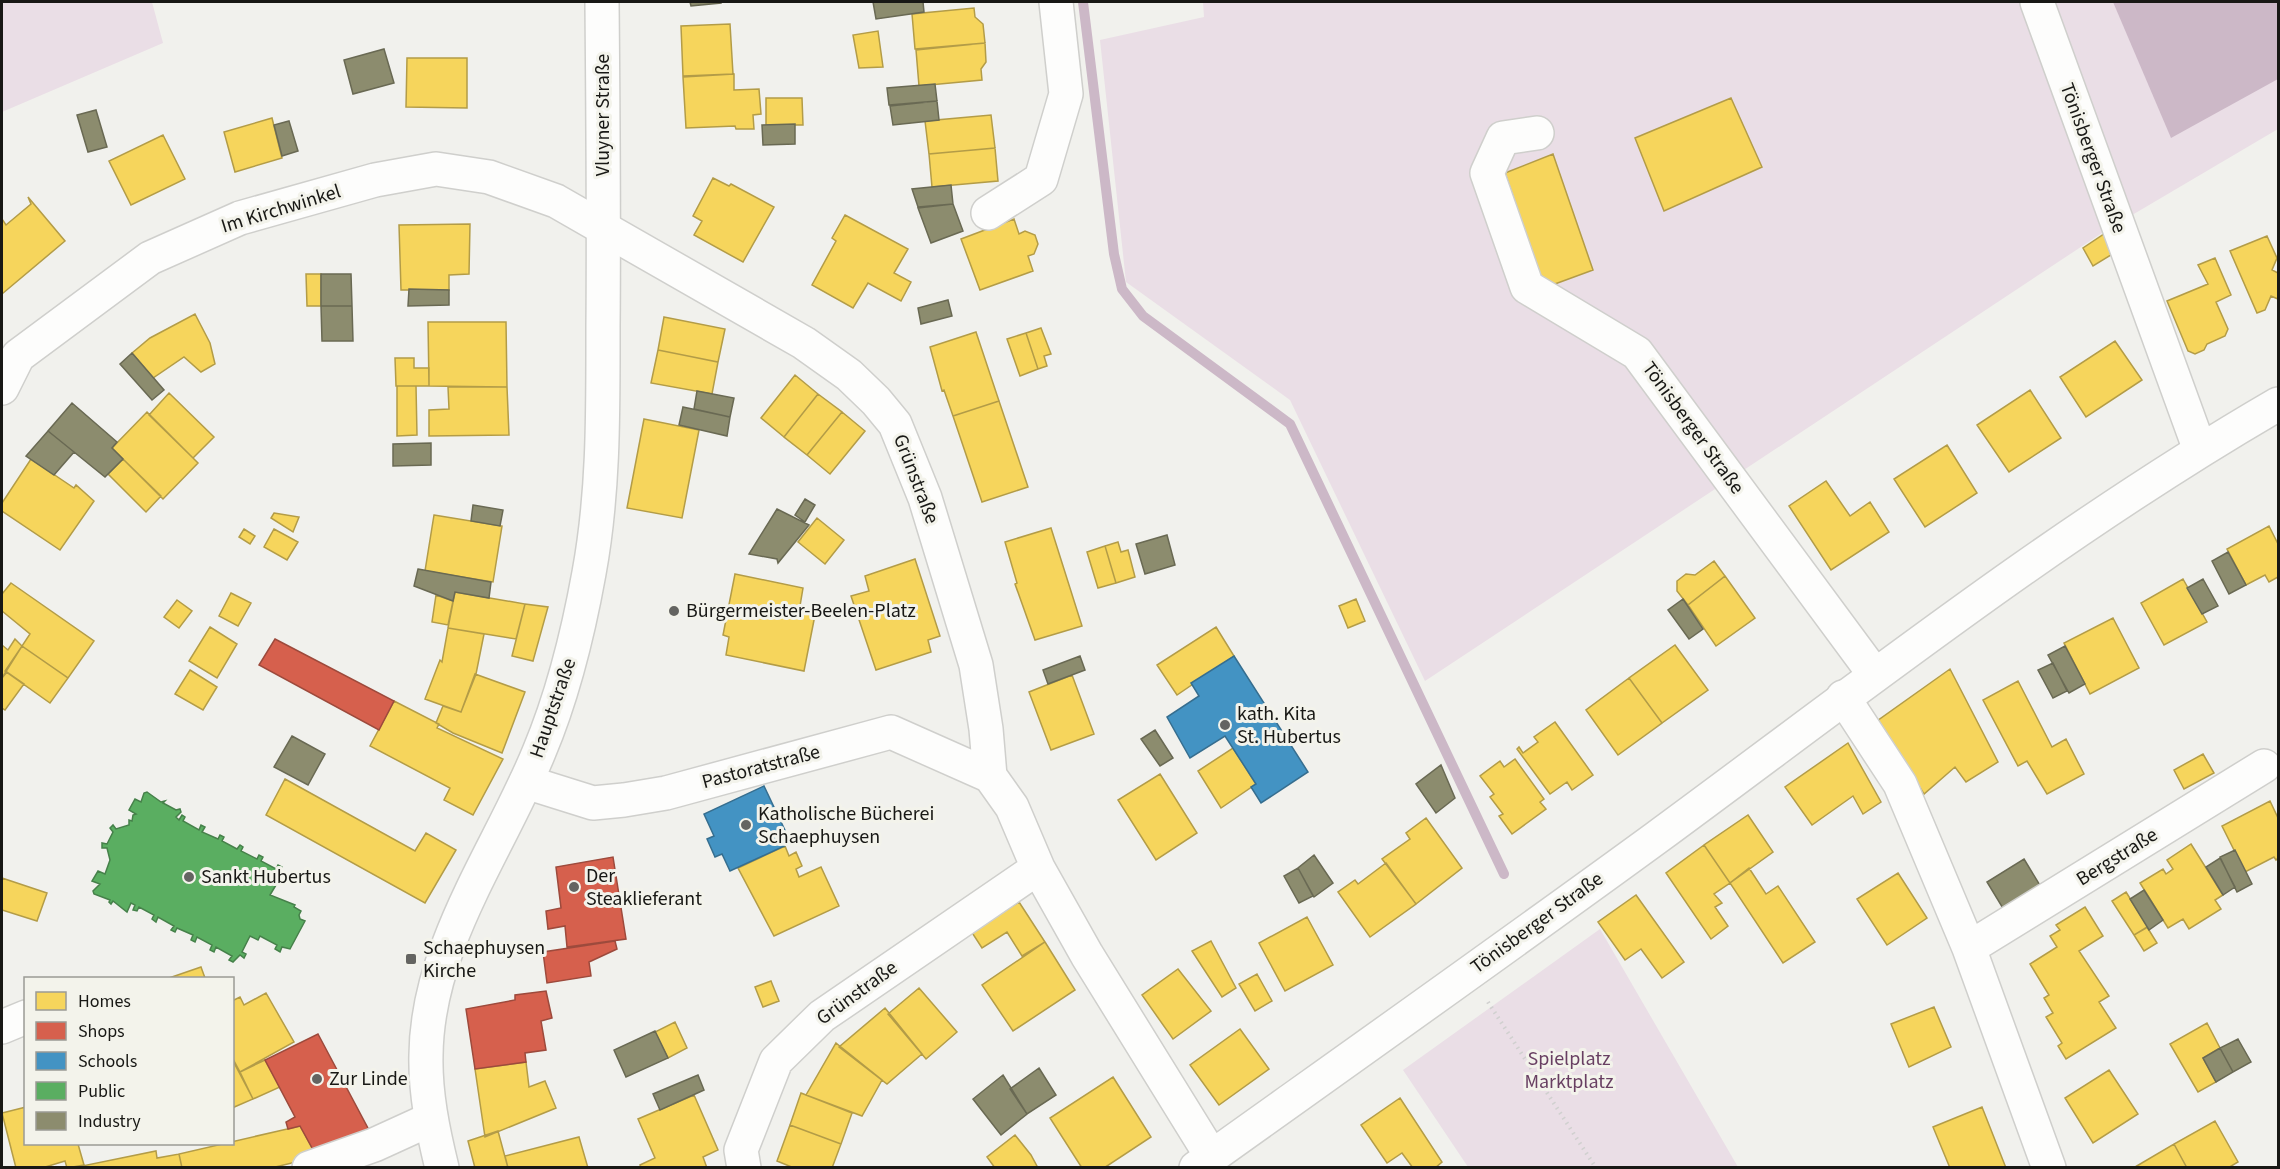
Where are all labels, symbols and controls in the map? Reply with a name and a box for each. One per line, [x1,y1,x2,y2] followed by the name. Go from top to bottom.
[589,54,617,176] street label: Vluyner Straße
[2053,79,2133,237] street label: Tönisberger Straße
[218,178,344,240] street label: Im Kirchwinkel
[1635,356,1751,500] street label: Tönisberger Straße
[886,430,946,528] street label: Grünstraße
[686,597,916,625] place label: Bürgermeister-Beelen-Platz
[667,604,681,618] marker: Bürgermeister-Beelen-Platz
[523,654,583,762] street label: Hauptstraße
[1237,700,1341,751] place label: kath. Kita St. Hubertus
[1218,718,1232,732] marker: kath. Kita St. Hubertus
[699,738,823,796] street label: Pastoratstraße
[758,800,934,851] place label: Katholische Bücherei Schaephuysen
[739,818,753,832] marker: Katholische Bücherei Schaephuysen
[2071,821,2163,893] street label: Bergstraße
[586,862,702,913] place label: Der Steaklieferant
[201,863,331,891] place label: Sankt Hubertus
[1465,865,1609,981] street label: Tönisberger Straße
[182,870,196,884] marker: Sankt Hubertus
[567,880,581,894] marker: Der Steaklieferant
[423,934,545,985] place label: Schaephuysen Kirche
[404,952,418,966] marker: Schaephuysen Kirche
[811,954,903,1032] street label: Grünstraße
[24,977,234,1145] legend
[78,989,131,1014] text: Homes
[78,1019,125,1044] text: Shops
[1524,1045,1614,1096] park label: Spielplatz Marktplatz
[78,1049,137,1074] text: Schools
[329,1065,408,1093] place label: Zur Linde
[310,1072,324,1086] marker: Zur Linde
[78,1079,125,1104] text: Public
[78,1109,141,1134] text: Industry

